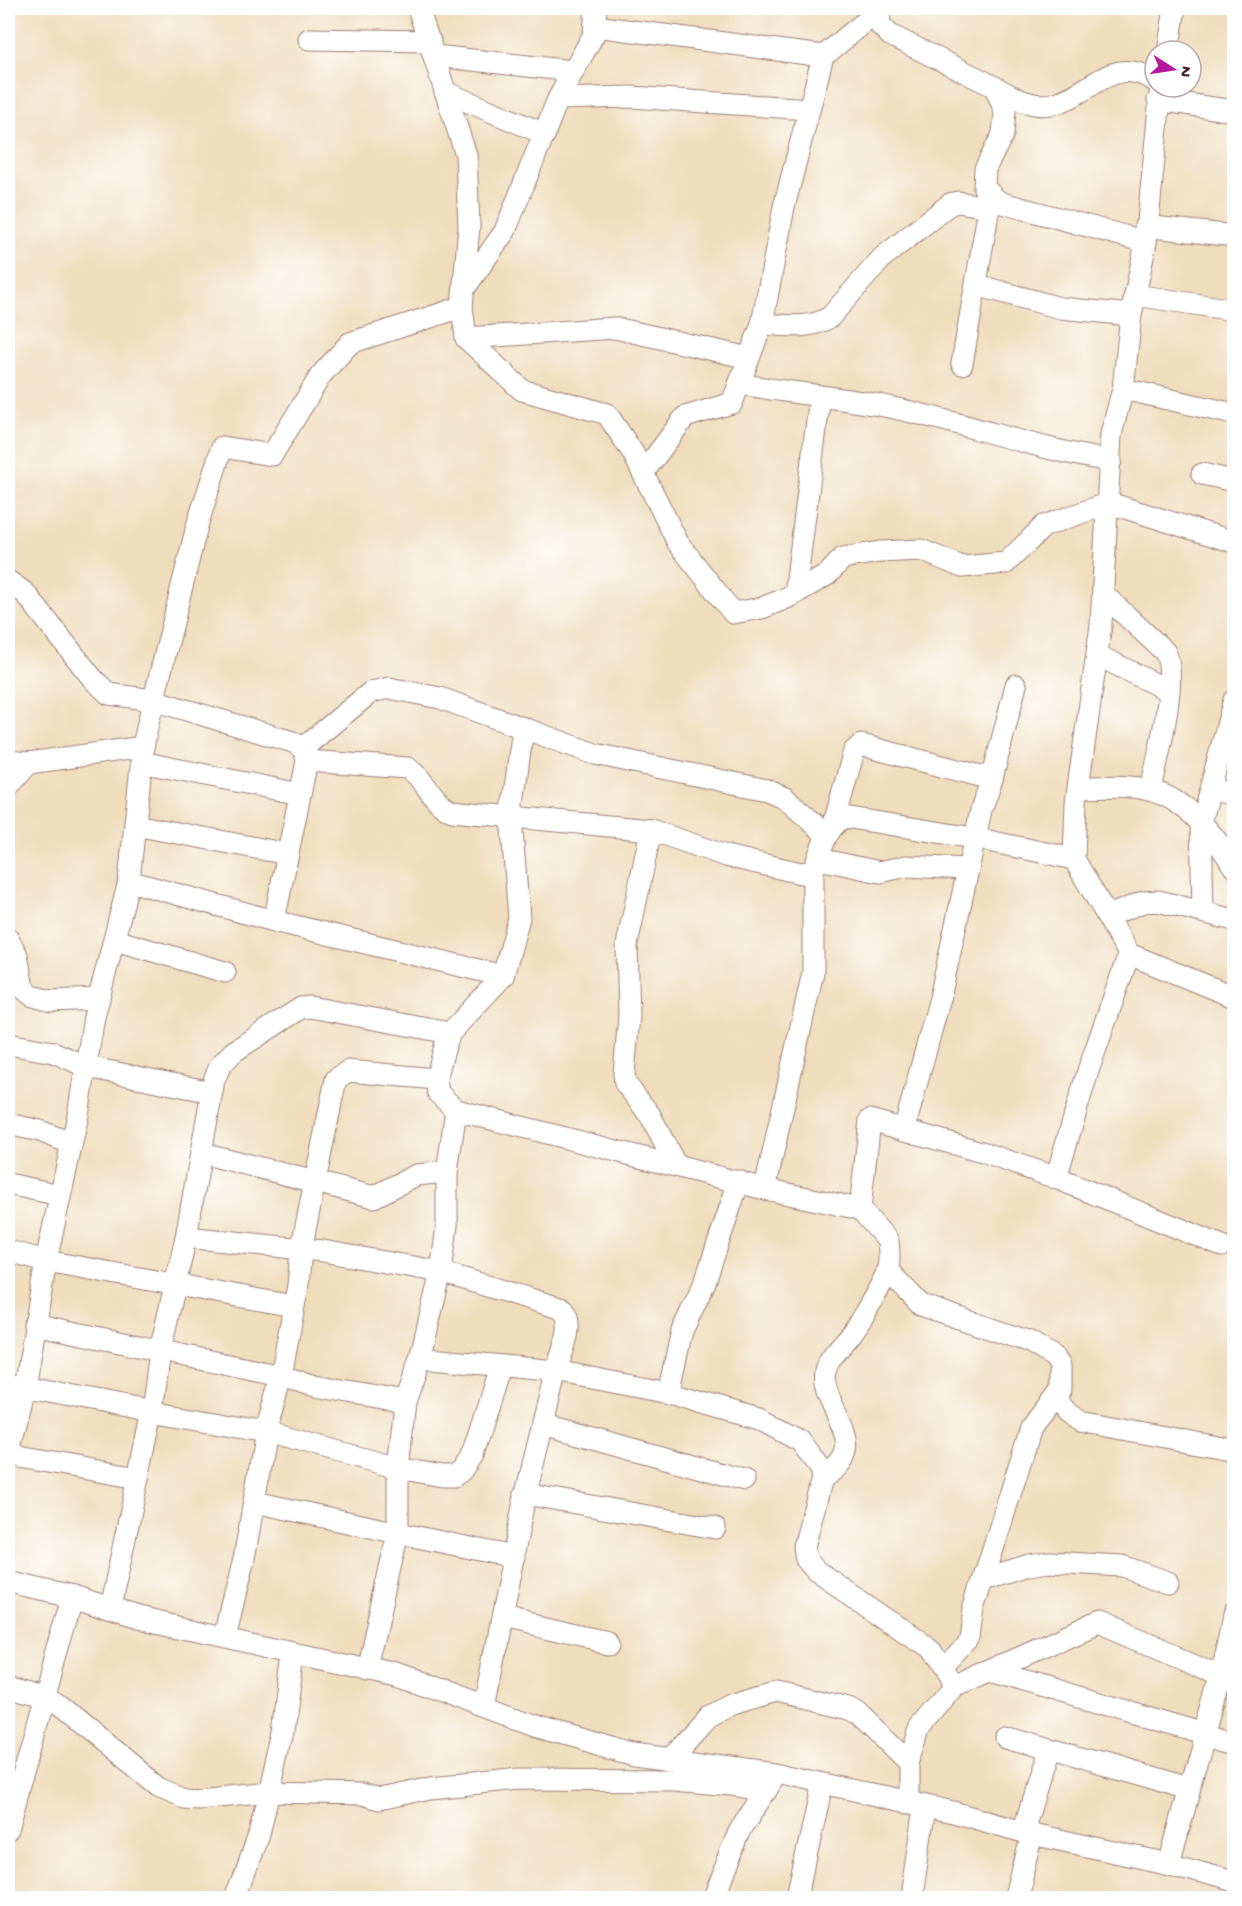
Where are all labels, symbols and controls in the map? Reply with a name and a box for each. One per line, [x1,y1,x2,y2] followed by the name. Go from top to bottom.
[1143,39,1203,99] north arrow
[1174,64,1195,79] text: N

